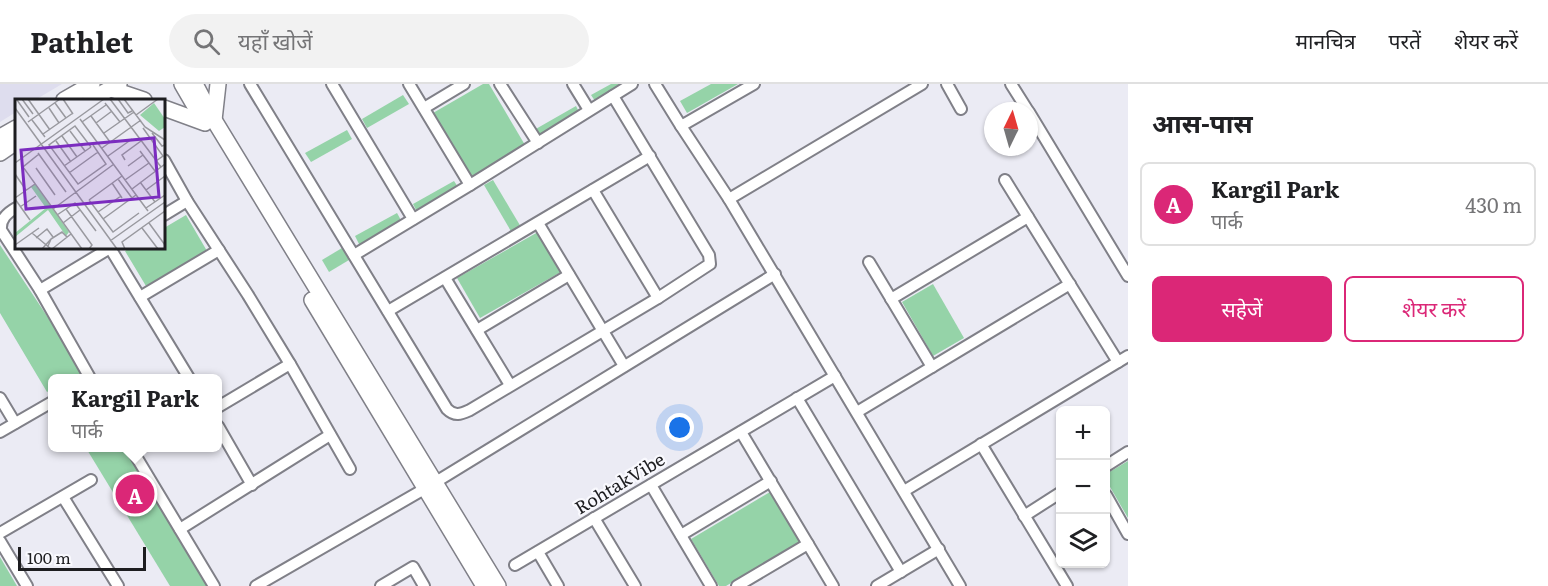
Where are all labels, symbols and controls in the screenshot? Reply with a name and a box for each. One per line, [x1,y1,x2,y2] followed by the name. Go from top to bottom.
[169,14,589,68] search box
[30,20,133,62] text: Pathlet
[238,24,313,57] text: यहाँ खोजें
[1296,24,1356,55] text: मानचित्र
[1389,24,1421,55] text: परतें
[1454,24,1518,55] text: शेयर करें
[190,25,223,58] icon: search
[15,99,165,249] inset map
[984,102,1038,156] north arrow
[1152,102,1253,141] text: आस-पास
[1211,172,1339,205] text: Kargil Park
[1166,189,1181,219] text: A
[1465,189,1522,219] text: 430 m
[1211,205,1243,235] text: पार्क
[1152,276,1332,342] button: सहेजें
[1344,276,1524,342] button: शेयर करें
[48,374,222,452] popup
[71,381,199,414] text: Kargil Park
[1056,406,1110,568] map controls
[1056,406,1110,460] button: +
[665,413,694,442] your location
[71,414,103,444] text: पार्क
[569,445,669,520] street label: RohtakVibe
[1056,460,1110,514] button: −
[116,472,154,516] pin: A
[1056,514,1110,568] button: layers
[18,544,146,572] scale bar
[27,545,71,569] text: 100 m

